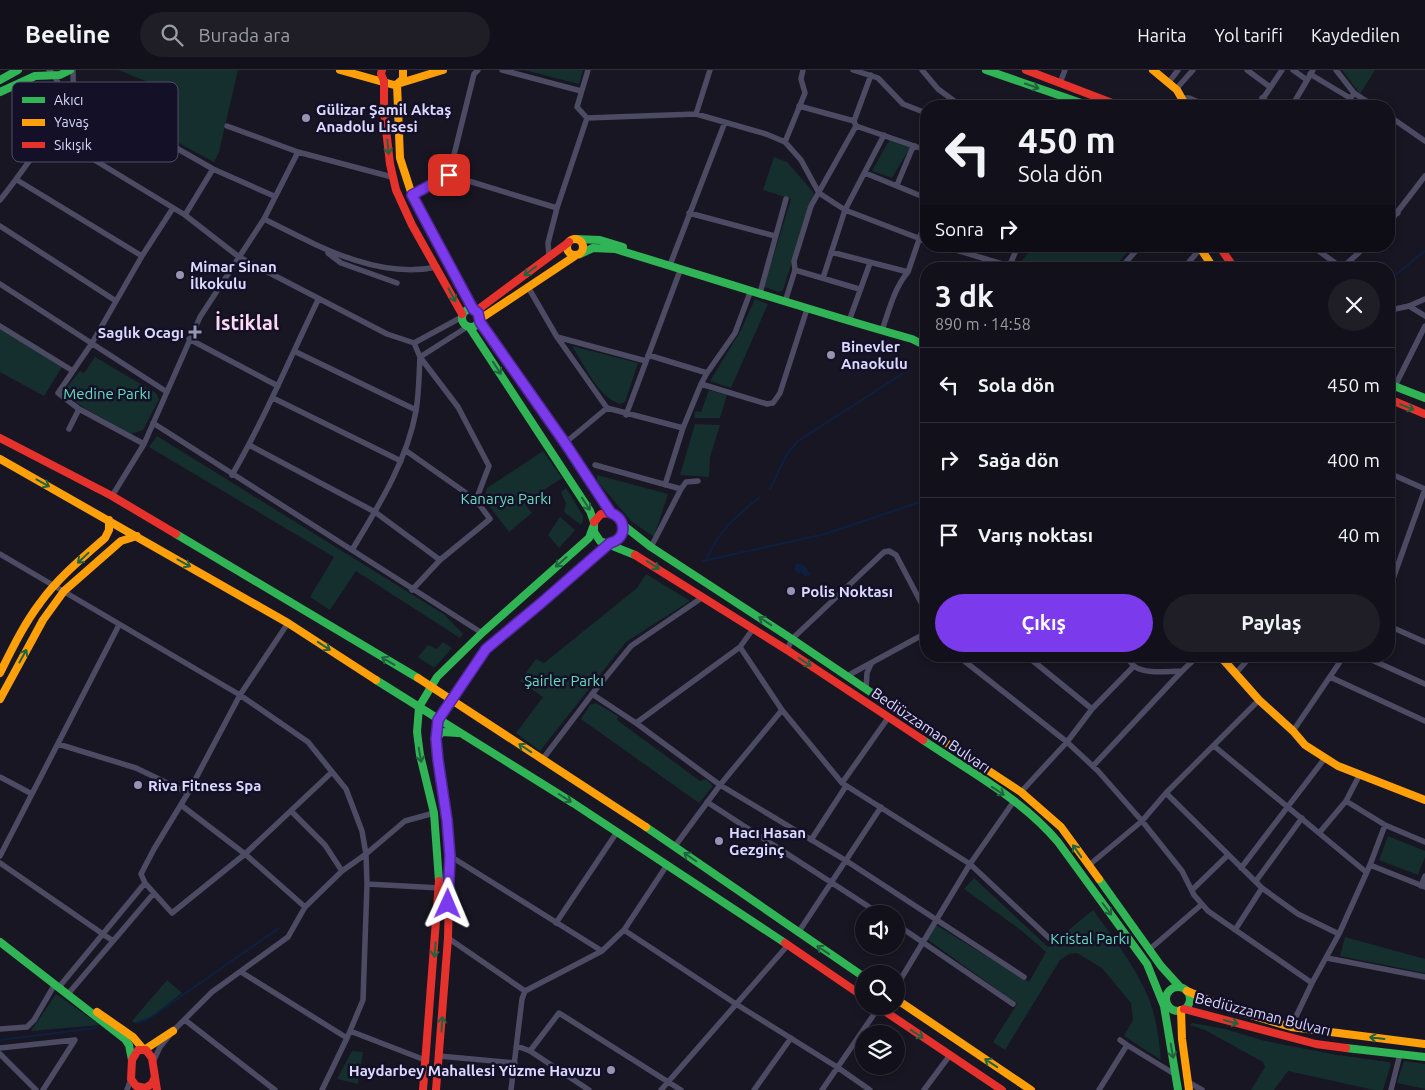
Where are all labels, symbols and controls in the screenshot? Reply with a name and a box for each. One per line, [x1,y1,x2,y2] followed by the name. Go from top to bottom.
[140,12,490,57] search box
[25,21,110,48] text: Beeline
[158,21,186,49] icon: search
[198,24,290,46] text: Burada ara
[1137,25,1186,45] text: Harita
[1214,25,1283,45] text: Yol tarifi
[1311,25,1400,45] text: Kaydedilen
[12,82,178,162] legend
[1024,82,1039,91] one-way arrow
[54,92,83,108] text: Akıcı
[316,101,451,135] place label: Gülizar Şamil Aktaş Anadolu Lisesi
[300,112,312,124] marker: Gülizar Şamil Aktaş Anadolu Lisesi
[54,114,89,130] text: Yavaş
[935,120,1000,185] icon: left
[1018,120,1116,160] text: 450 m
[54,137,92,153] text: Sıkışık
[383,139,393,155] one-way arrow
[428,154,470,196] pin
[435,161,463,189] icon: arrive
[1018,161,1103,186] text: Sola dön
[994,215,1022,243] icon: right
[935,218,984,240] text: Sonra
[190,258,277,292] place label: Mimar Sinan İlkokulu
[523,266,537,276] one-way arrow
[174,269,186,281] marker: Mimar Sinan İlkokulu
[935,279,994,313] text: 3 dk
[1328,279,1380,331] button: close
[448,287,457,302] one-way arrow
[215,311,279,334] district label: İstiklal
[935,315,1031,333] text: 890 m · 14:58
[98,324,184,341] place label: Saglık Ocagı
[188,325,202,339] marker: Saglık Ocagı
[841,338,908,372] place label: Binevler Anaokulu
[825,349,837,361] marker: Binevler Anaokulu
[492,361,502,375] one-way arrow
[935,371,963,399] icon: left
[978,374,1055,396] text: Sola dön
[1327,374,1380,396] text: 450 m
[63,385,151,402] park label: Medine Parkı
[1399,402,1414,412] one-way arrow
[935,446,963,474] icon: right
[978,449,1059,471] text: Sağa dön
[1327,449,1380,471] text: 400 m
[35,478,50,488] one-way arrow
[461,490,551,507] park label: Kanarya Parkı
[581,497,591,511] one-way arrow
[935,521,963,549] icon: arrive
[978,524,1093,546] text: Varış noktası
[1338,524,1380,546] text: 40 m
[77,552,89,564] one-way arrow
[554,557,567,568] one-way arrow
[176,558,191,568] one-way arrow
[646,560,660,571] one-way arrow
[801,583,893,600] place label: Polis Noktası
[785,585,797,597] marker: Polis Noktası
[935,594,1153,652] button: Çıkış
[1163,594,1380,652] button: Paylaş
[758,616,772,626] one-way arrow
[316,641,330,651] one-way arrow
[18,649,28,663] one-way arrow
[382,655,396,665] one-way arrow
[798,657,812,667] one-way arrow
[524,672,604,689] park label: Şairler Parkı
[869,684,993,776] street label: Bediüzzaman Bulvarı
[518,743,532,753] one-way arrow
[416,747,426,763] one-way arrow
[148,777,261,794] place label: Riva Fitness Spa
[132,779,144,791] marker: Riva Fitness Spa
[991,786,1005,796] one-way arrow
[557,793,571,803] one-way arrow
[729,824,806,859] place label: Hacı Hasan Gezginç
[713,835,725,847] marker: Hacı Hasan Gezginç
[1072,844,1082,858] one-way arrow
[683,852,697,862] one-way arrow
[421,877,473,929] position arrow
[1101,903,1112,916] one-way arrow
[855,905,905,1075] map controls
[855,905,905,955] button: sound
[1050,930,1130,947] park label: Kristal Parkı
[430,942,440,958] one-way arrow
[817,944,831,954] one-way arrow
[855,965,905,1015] button: search
[1193,989,1333,1039] street label: Bediüzzaman Bulvarı
[437,1016,446,1032] one-way arrow
[1223,1017,1239,1027] one-way arrow
[855,1025,905,1075] button: layers
[910,1028,924,1039] one-way arrow
[1369,1033,1385,1043] one-way arrow
[1168,1043,1177,1059] one-way arrow
[984,1058,998,1068] one-way arrow
[349,1062,601,1079] place label: Haydarbey Mahallesi Yüzme Havuzu
[605,1064,617,1076] marker: Haydarbey Mahallesi Yüzme Havuzu

